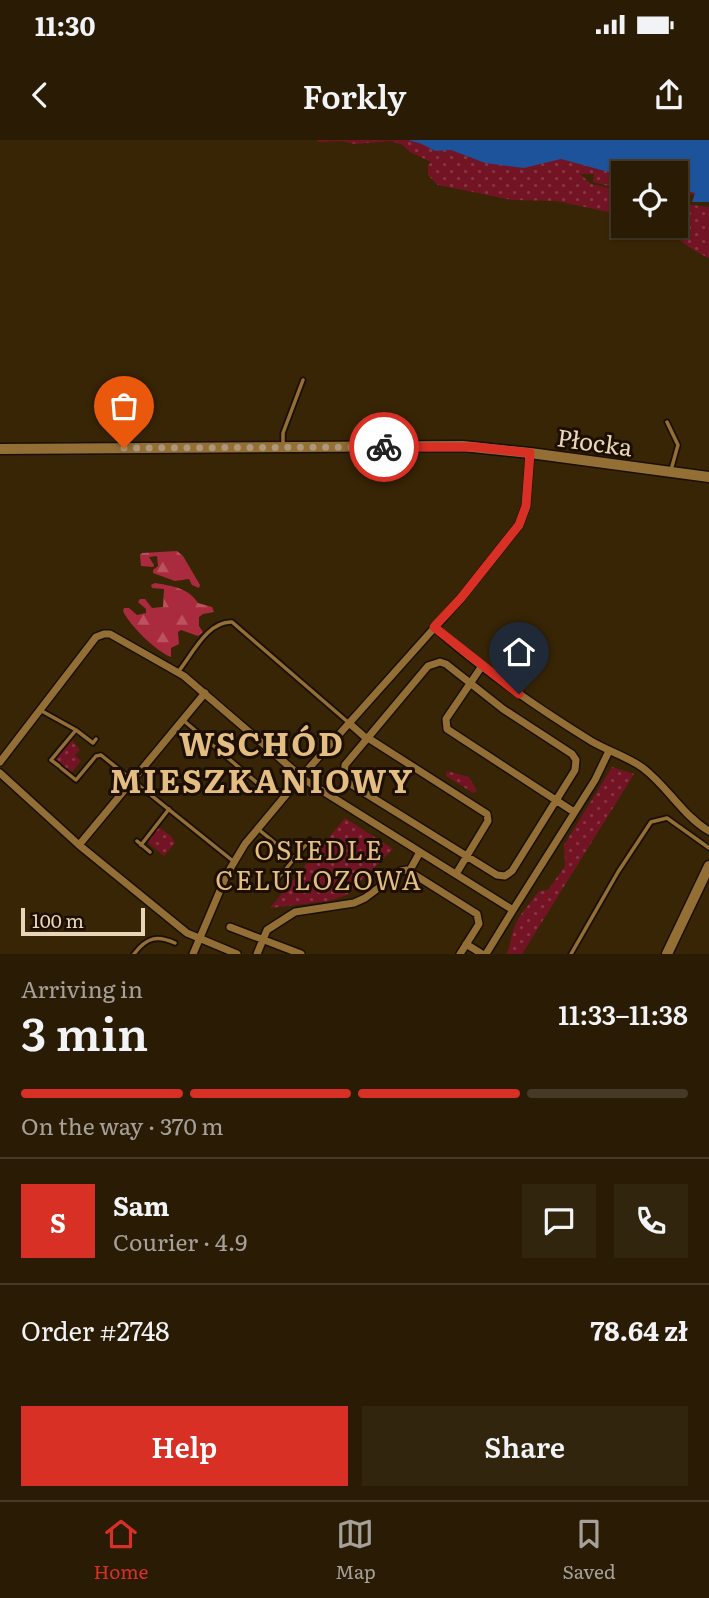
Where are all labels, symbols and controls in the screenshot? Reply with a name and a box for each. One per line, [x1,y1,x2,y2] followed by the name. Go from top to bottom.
[35,5,95,44] text: 11:30
[303,71,406,119] text: Forkly
[21,76,59,114] icon: back
[650,76,688,114] icon: share
[611,161,688,238] map controls
[611,161,688,238] button: locate
[94,376,154,448] pin
[105,387,143,425] icon: bag
[349,412,419,482] courier
[555,418,635,464] street label: Płocka
[365,428,403,466] icon: bike
[489,622,549,694] pin
[500,633,538,671] icon: home
[110,718,414,803] district label: WSCHÓD MIESZKANIOWY
[215,829,423,898] district label: OSIEDLE CELULOZOWA
[21,905,145,937] scale bar
[32,906,84,934] text: 100 m
[21,971,143,1005] text: Arriving in
[558,994,688,1033] text: 11:33–11:38
[21,997,148,1065] text: 3 min
[21,1108,224,1142] text: On the way · 370 m
[522,1184,596,1258] button: chat
[614,1184,688,1258] button: phone
[113,1185,169,1224] text: Sam
[50,1202,66,1241] text: S
[113,1224,247,1258] text: Courier · 4.9
[21,1310,170,1349] text: Order #2748
[590,1310,688,1349] text: 78.64 zł
[21,1406,348,1486] button: Help
[362,1406,688,1486] button: Share
[93,1515,148,1585] tab: Home
[335,1515,376,1585] tab: Map
[563,1515,616,1585] tab: Saved

